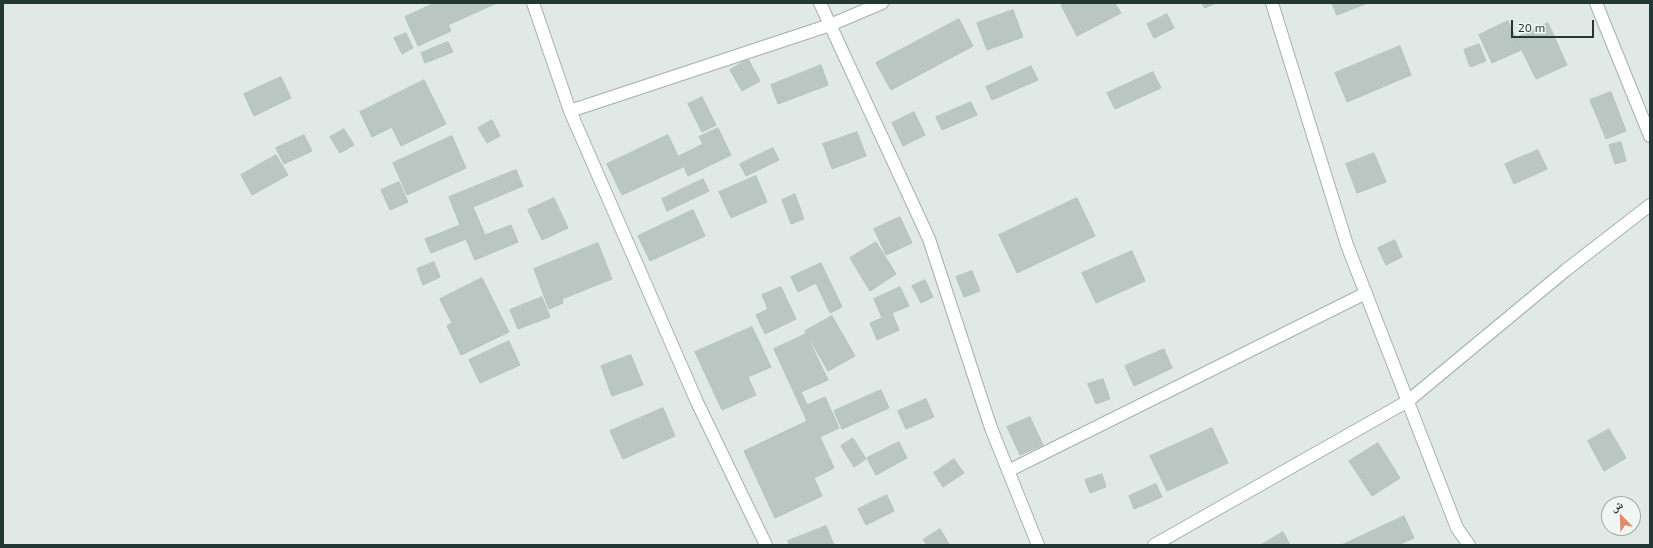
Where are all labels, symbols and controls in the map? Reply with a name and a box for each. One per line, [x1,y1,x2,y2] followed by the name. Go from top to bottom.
[1513,12,1596,38] scale bar
[1518,20,1545,34] text: 20 m
[1601,496,1641,536] north arrow
[1609,497,1624,514] text: ش

